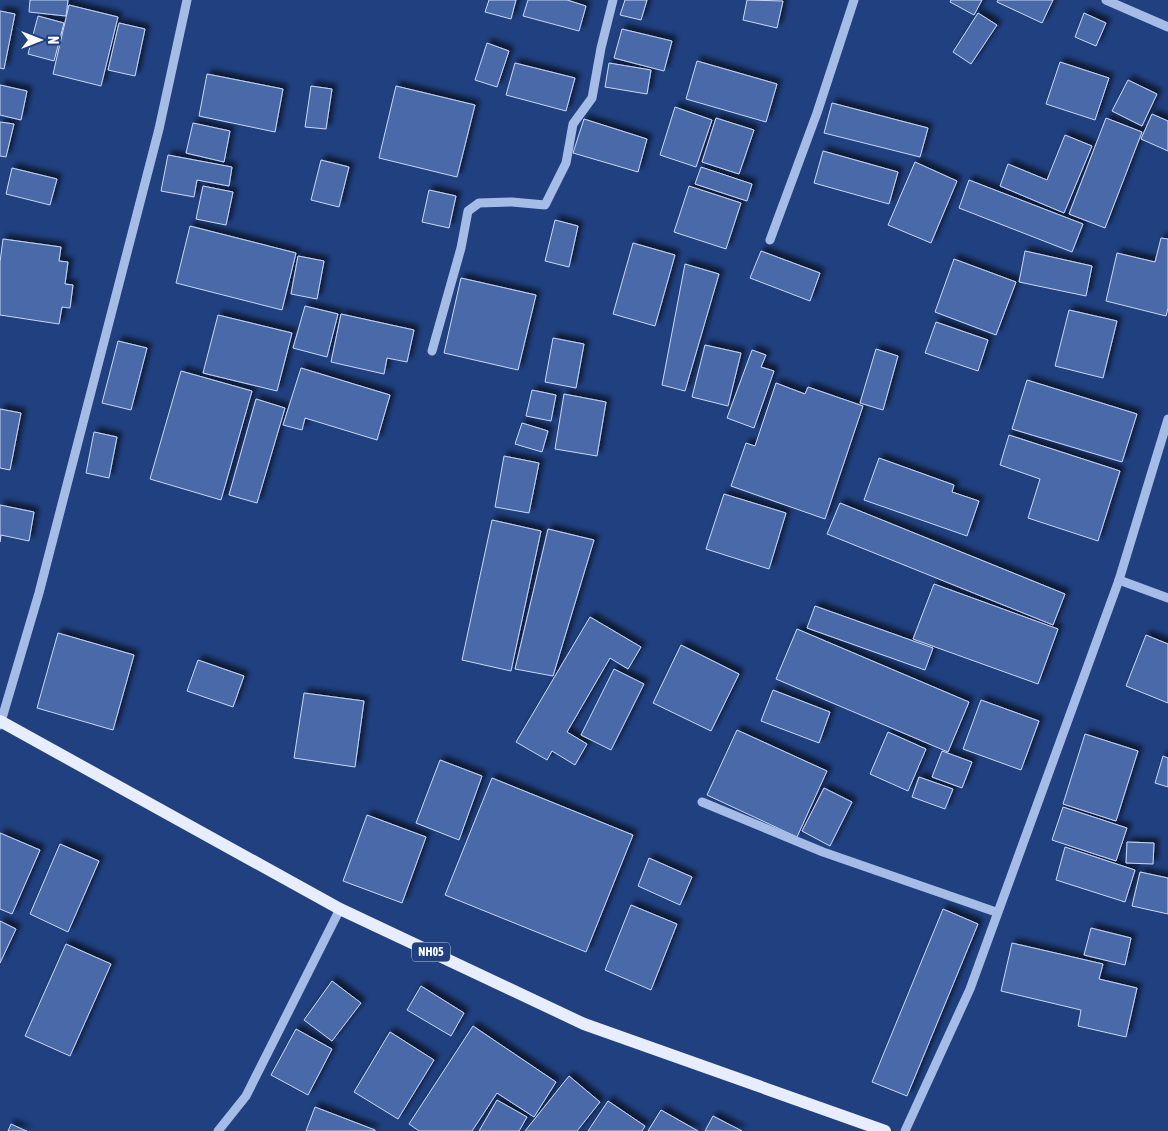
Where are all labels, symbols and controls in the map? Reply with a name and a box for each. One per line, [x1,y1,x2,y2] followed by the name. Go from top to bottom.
[15,15,65,65] north arrow
[45,36,61,44] text: N
[412,942,450,962] road number: NH05

